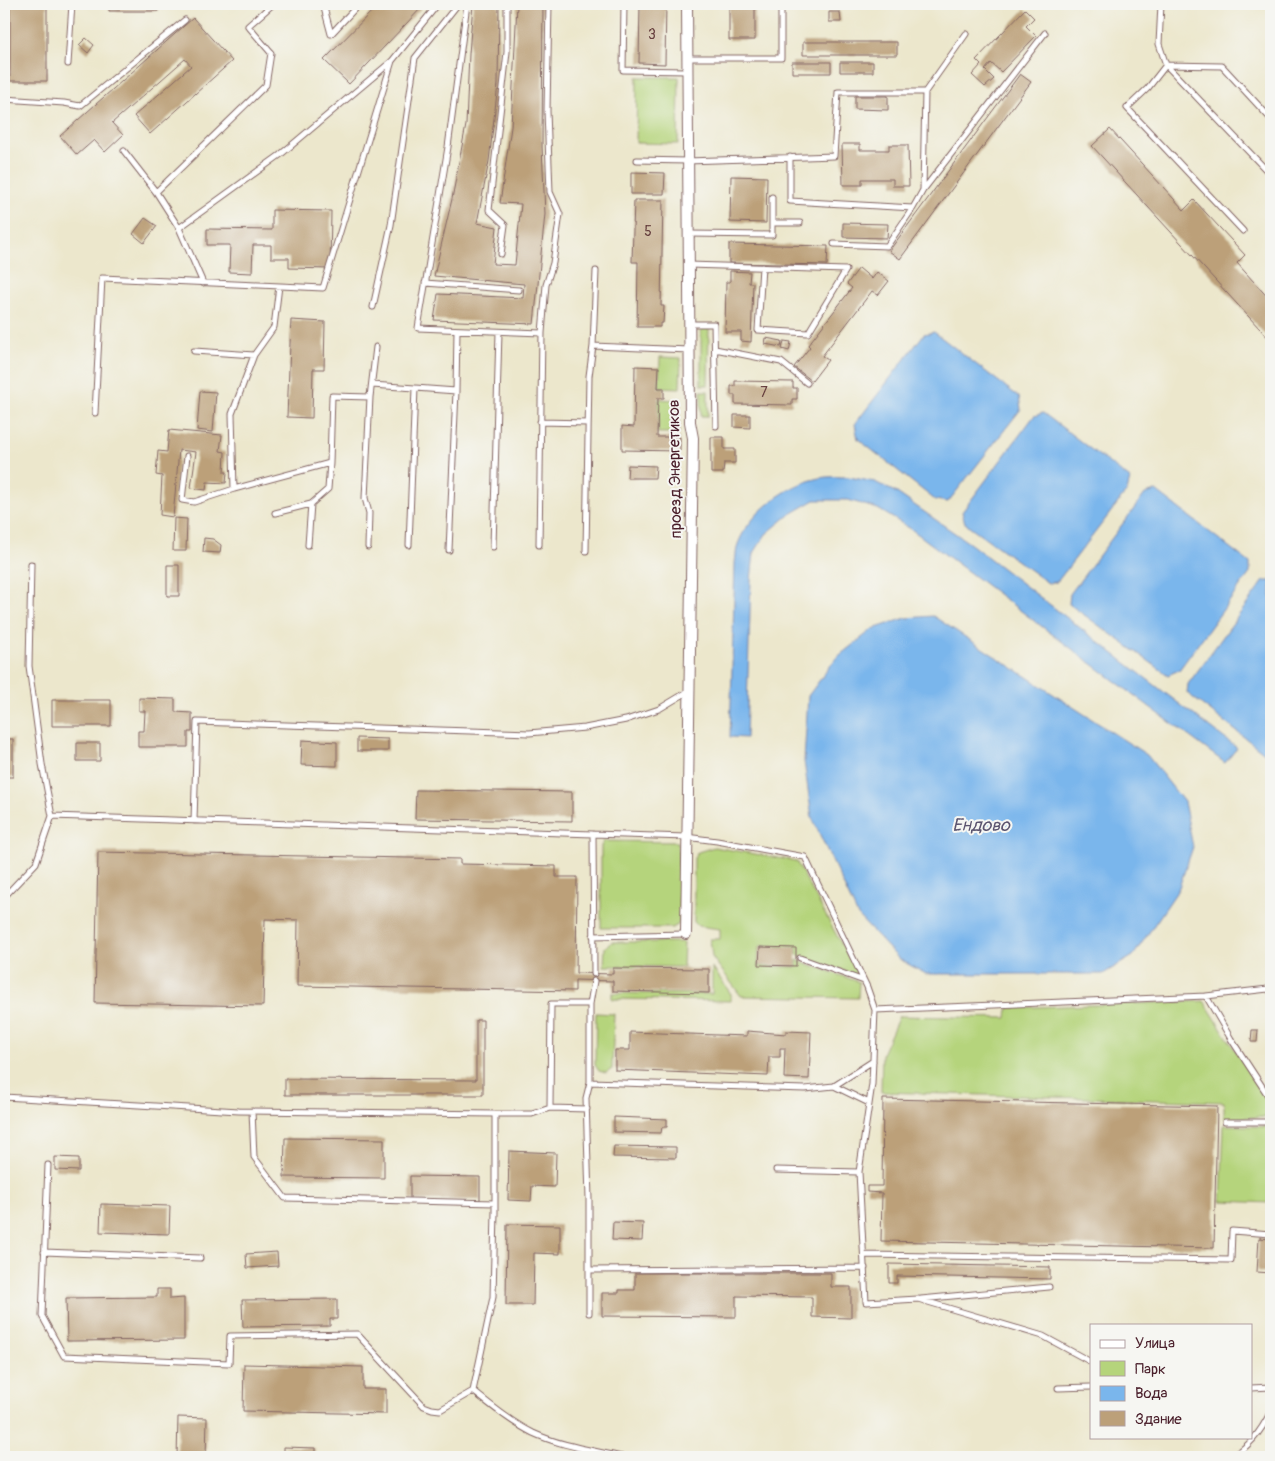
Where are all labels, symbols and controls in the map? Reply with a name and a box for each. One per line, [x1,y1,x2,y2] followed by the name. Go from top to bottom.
[648,26,656,43] house number: 3
[644,223,652,240] house number: 5
[760,384,768,401] house number: 7
[664,399,686,539] street label: проезд Энергетиков
[952,814,1011,837] water label: Ендово
[1090,1324,1252,1438] legend
[1135,1334,1175,1353] text: Улица
[1135,1360,1166,1379] text: Парк
[1135,1384,1168,1403] text: Вода
[1135,1410,1182,1429] text: Здание

